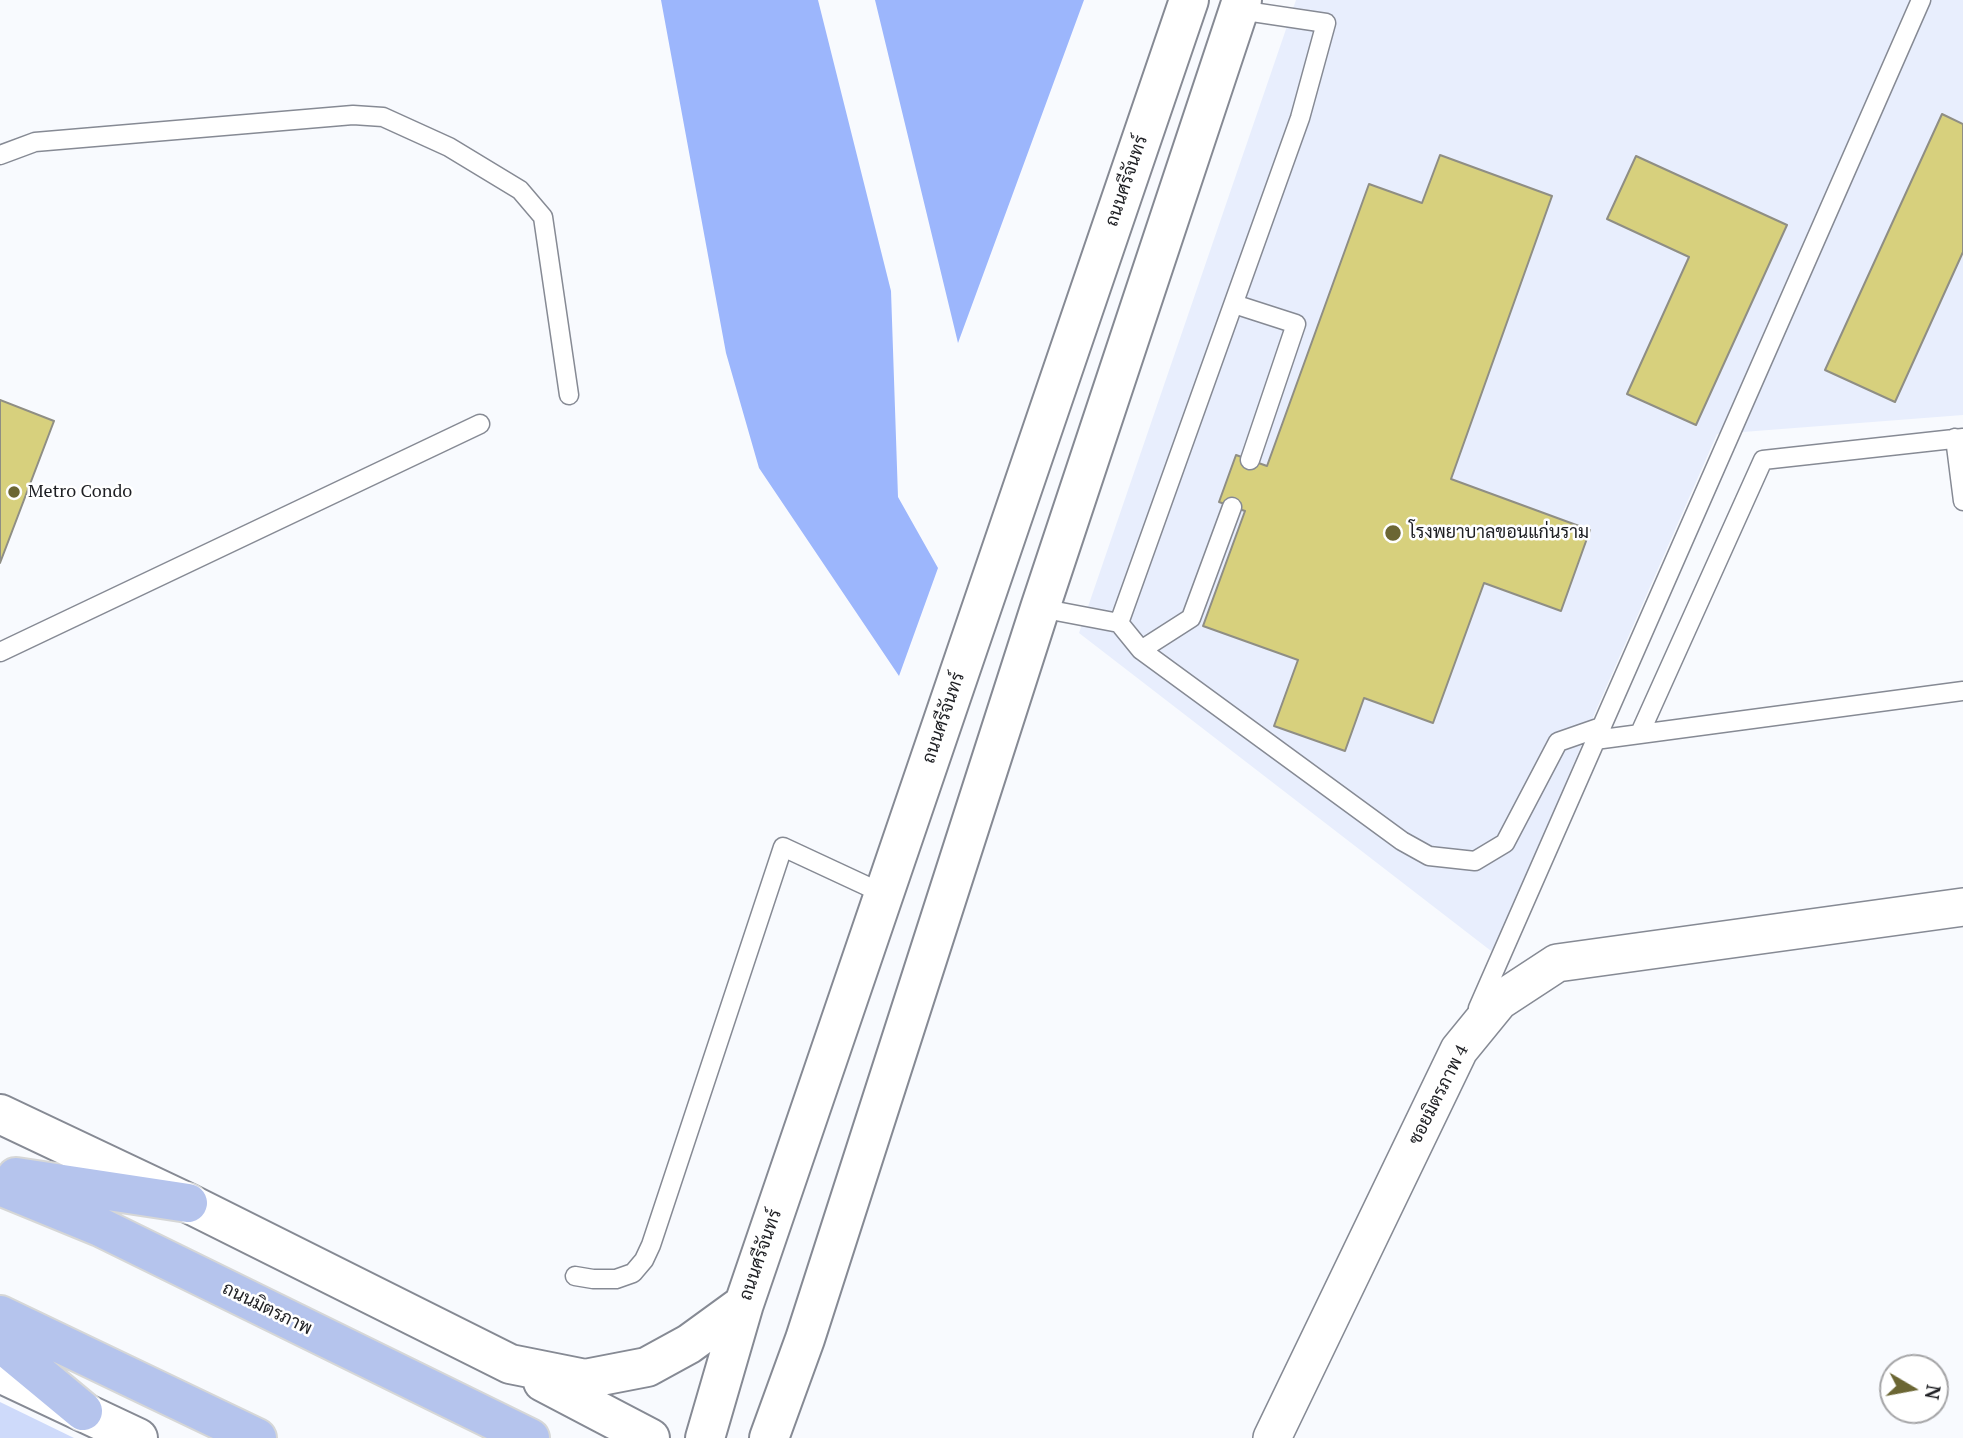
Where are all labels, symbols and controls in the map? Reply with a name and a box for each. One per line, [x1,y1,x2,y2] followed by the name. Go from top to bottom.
[1101,133,1153,229] street label: ถนนศรีจันทร์
[28,481,132,503] place label: Metro Condo
[6,484,22,500] marker: Metro Condo
[1409,522,1589,544] place label: โรงพยาบาลขอนแก่นราม
[1383,523,1403,543] marker: โรงพยาบาลขอนแก่นราม
[918,670,970,766] street label: ถนนศรีจันทร์
[1405,1041,1473,1149] street label: ซอยมิตรภาพ 4
[735,1207,787,1303] street label: ถนนศรีจันทร์
[219,1278,315,1340] street label: ถนนมิตรภาพ
[1879,1354,1949,1424] north arrow
[1920,1383,1947,1402] text: N

